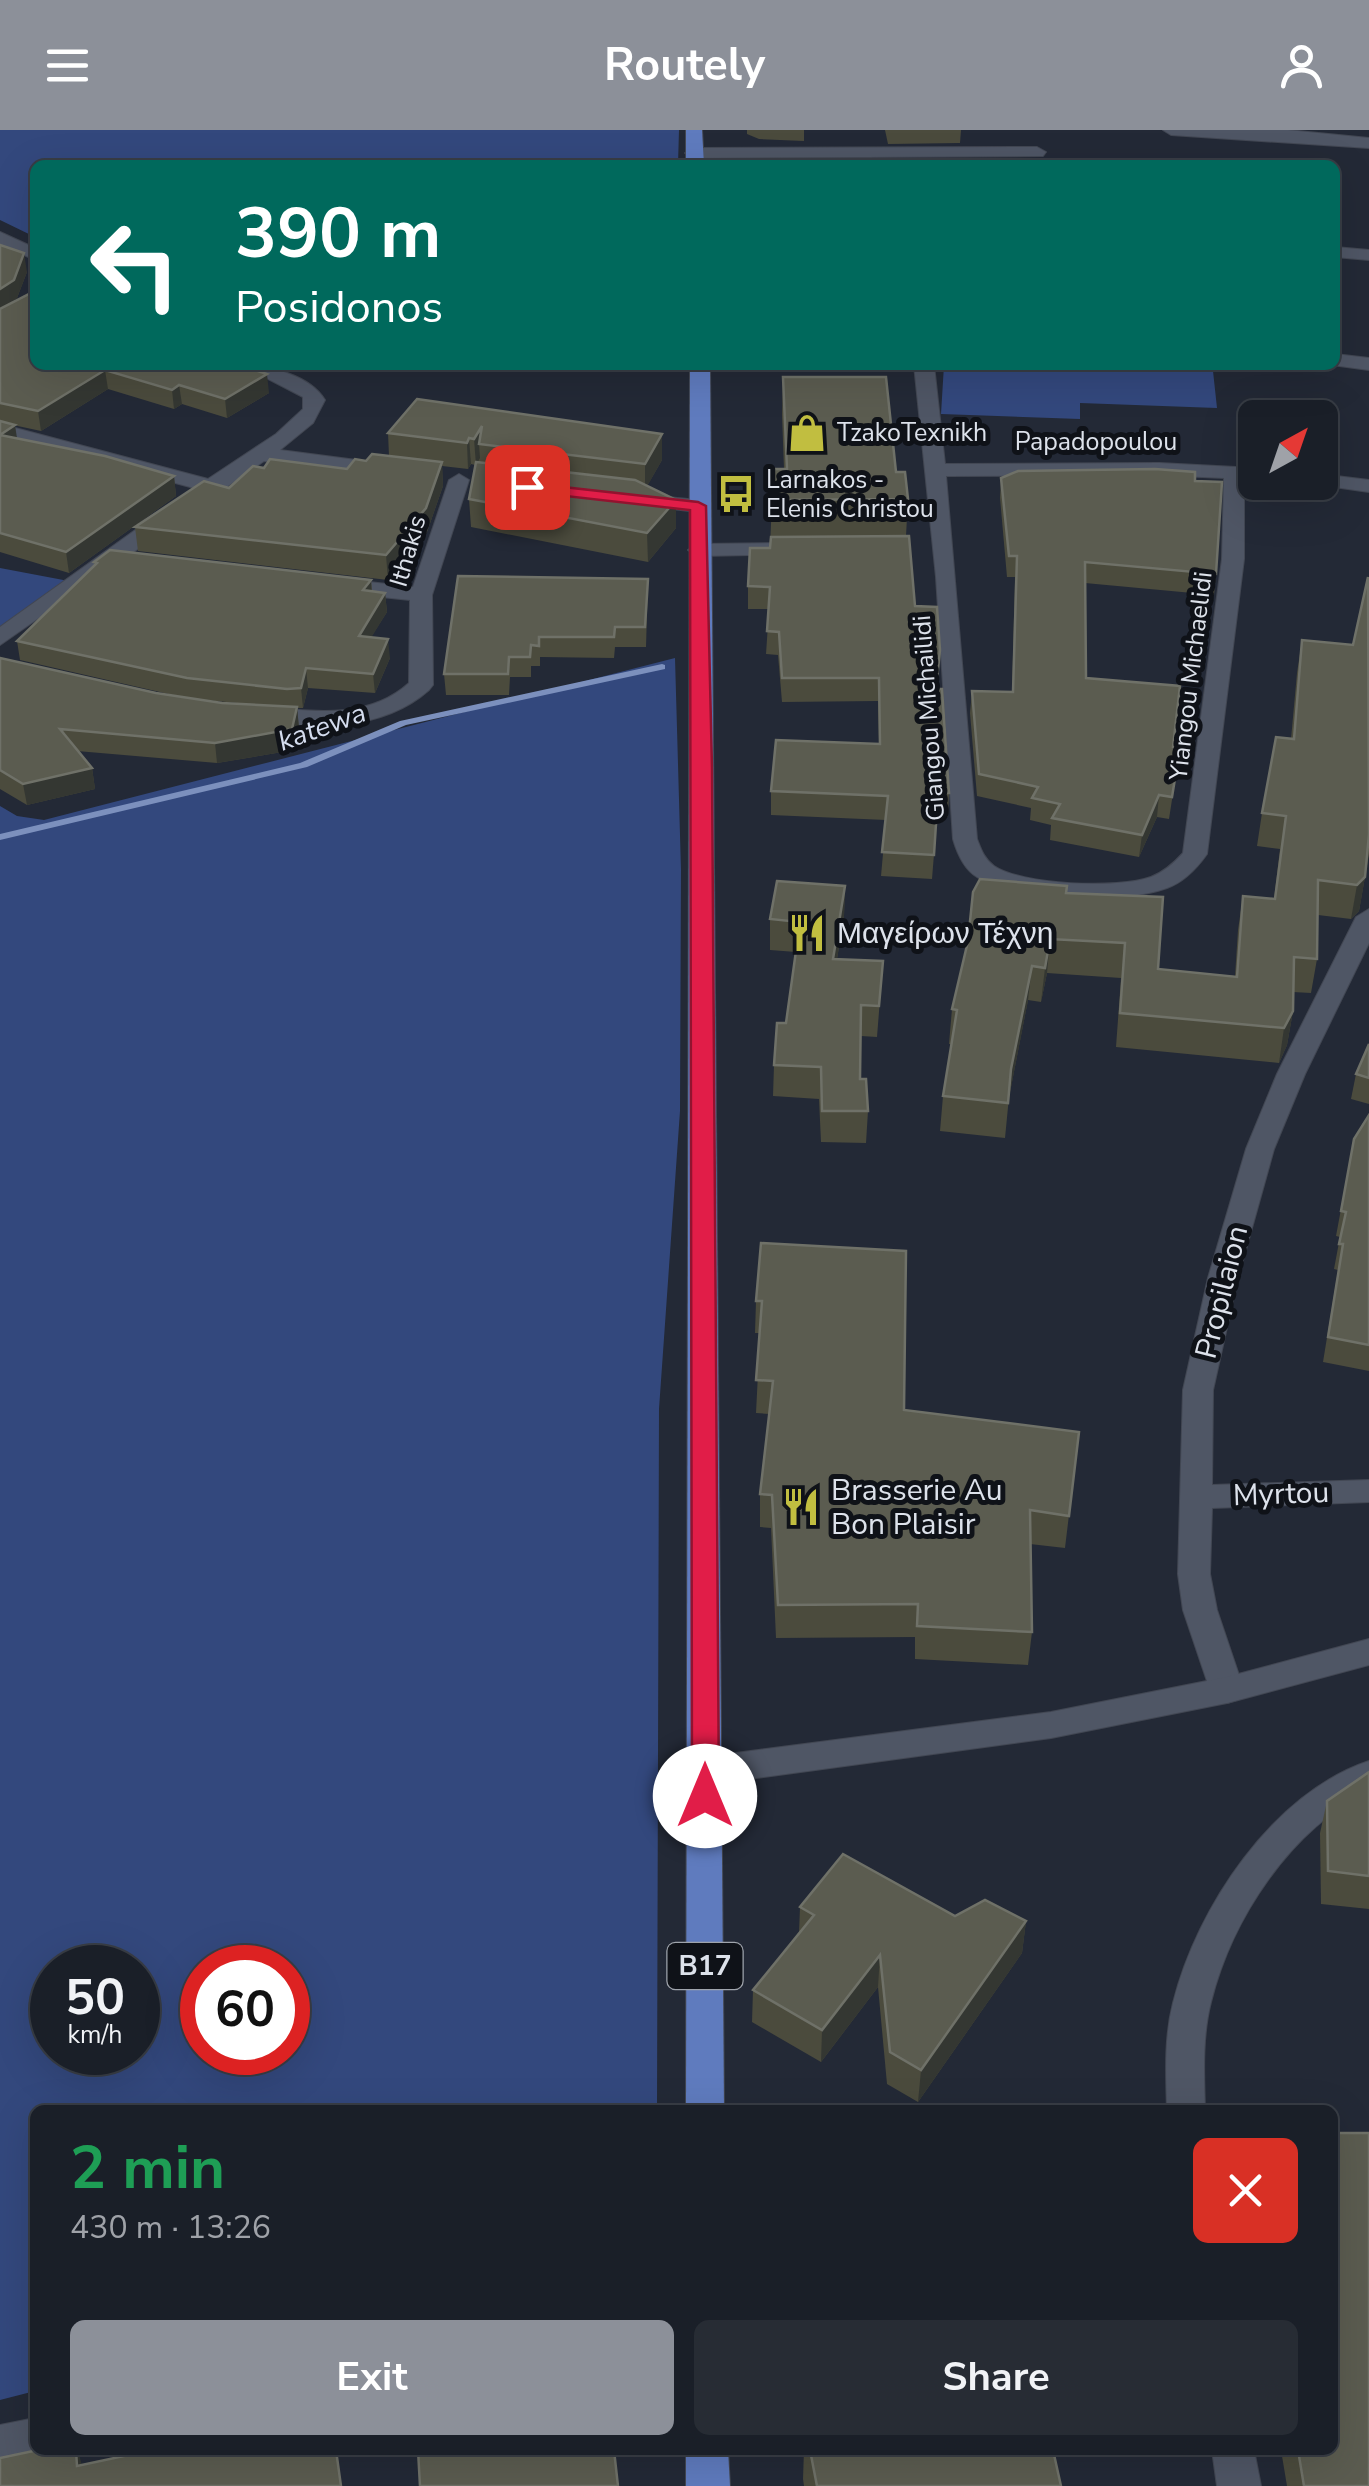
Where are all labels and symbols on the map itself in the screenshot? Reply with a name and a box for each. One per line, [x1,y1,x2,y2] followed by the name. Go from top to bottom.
[1238,400,1338,500] north arrow
[786,412,828,454] shop icon: TzakoTexnikh
[837,416,987,450] place label: TzakoTexnikh
[1015,425,1177,459] street label: Papadopoulou
[485,445,570,530] pin
[766,463,934,526] place label: Larnakos - Elenis Christou
[715,473,757,515] bus stop icon: Larnakos - Elenis Christou
[382,511,434,591] street label: Ithakis
[1161,570,1221,783] street label: Yiangou Michaelidi
[905,614,953,822] street label: Giangou Michailidi
[273,694,371,760] water label: katewa
[786,912,828,954] restaurant icon: Μαγείρων Τέχνη
[837,913,1053,954] place label: Μαγείρων Τέχνη
[1186,1221,1258,1363] street label: Propilaion
[831,1470,1003,1545] place label: Brasserie Au Bon Plaisir
[1232,1472,1330,1516] street label: Myrtou
[780,1486,822,1528] restaurant icon: Brasserie Au Bon Plaisir
[653,1744,757,1848] position arrow
[668,1943,742,1989] road number: B17
[180,1945,310,2075] speed limit sign: 60

